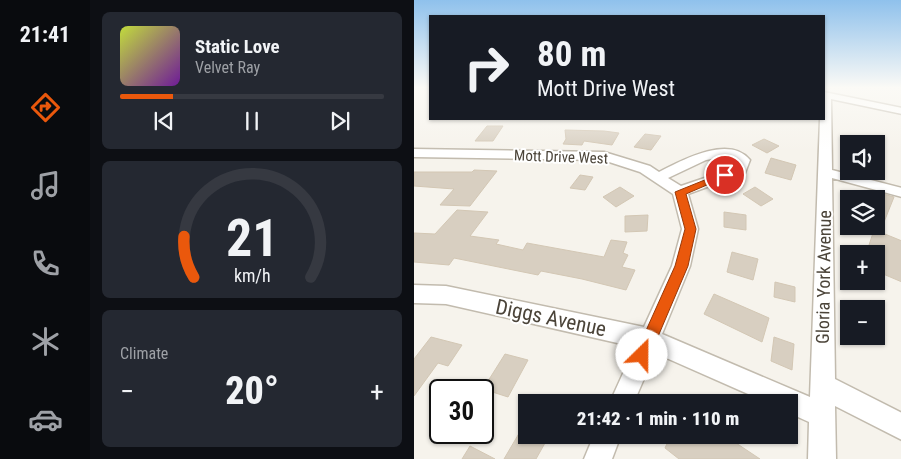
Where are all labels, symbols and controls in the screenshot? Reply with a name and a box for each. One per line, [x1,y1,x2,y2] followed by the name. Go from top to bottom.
[20,22,70,47] text: 21:41
[537,34,606,75] text: 80 m
[195,35,280,58] text: Static Love
[454,35,519,100] icon: right
[195,58,260,77] text: Velvet Ray
[537,76,675,101] text: Mott Drive West
[28,90,63,125] icon: directions
[150,107,178,135] icon: previous
[238,107,266,135] icon: pause
[326,107,354,135] icon: next
[840,135,885,345] map controls
[840,135,885,180] button: sound
[514,146,608,168] street label: Mott Drive West
[704,154,746,196] pin
[711,161,739,189] icon: arrive
[28,168,63,203] icon: music
[840,190,885,235] button: layers
[226,208,278,269] text: 21
[812,210,835,344] street label: Gloria York Avenue
[840,245,885,290] button: +
[28,246,63,281] icon: phone
[234,265,270,286] text: km/h
[494,295,609,341] street label: Diggs Avenue
[840,300,885,345] button: −
[28,324,63,359] icon: climate
[615,328,667,380] position arrow
[120,344,168,363] text: Climate
[225,369,279,413] text: 20°
[120,375,134,408] text: −
[370,375,384,408] text: +
[429,379,494,444] speed limit sign: 30
[28,402,63,437] icon: car
[577,407,739,430] text: 21:42 · 1 min · 110 m

